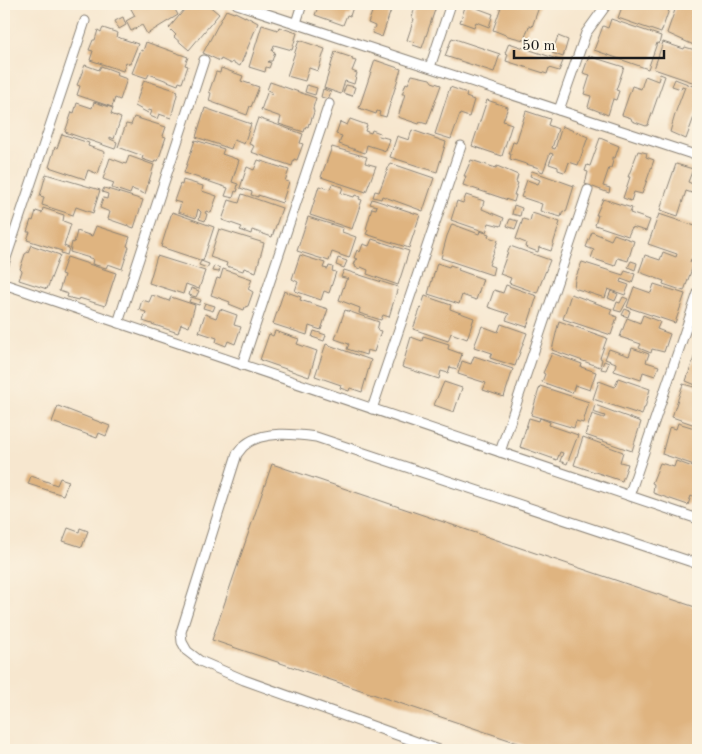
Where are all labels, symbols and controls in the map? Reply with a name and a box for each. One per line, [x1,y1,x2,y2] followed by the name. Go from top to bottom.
[514,28,664,60] scale bar
[522,39,556,54] text: 50 m

